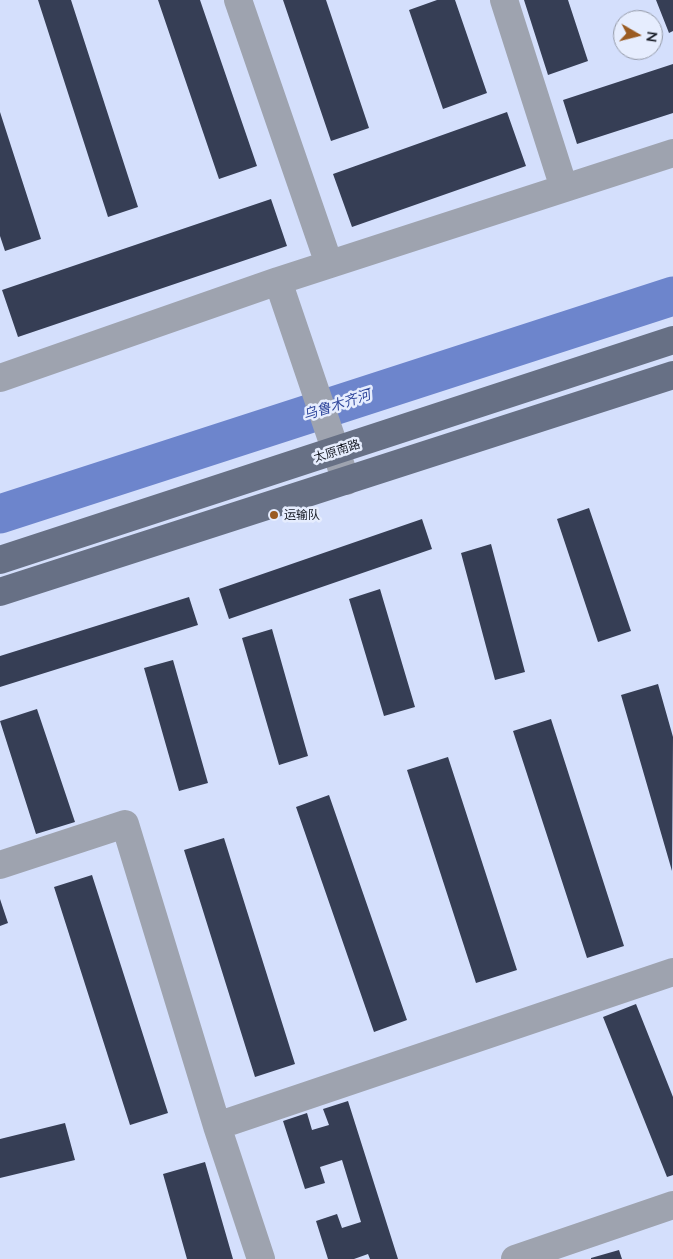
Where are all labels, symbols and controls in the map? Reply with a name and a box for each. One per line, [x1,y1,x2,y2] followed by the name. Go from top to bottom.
[613,10,663,60] north arrow
[643,30,662,44] text: N
[301,386,373,424] water label: 乌鲁木齐河
[312,437,362,465] street label: 太原南路
[284,508,320,522] place label: 运输队
[268,509,280,521] marker: 运输队

